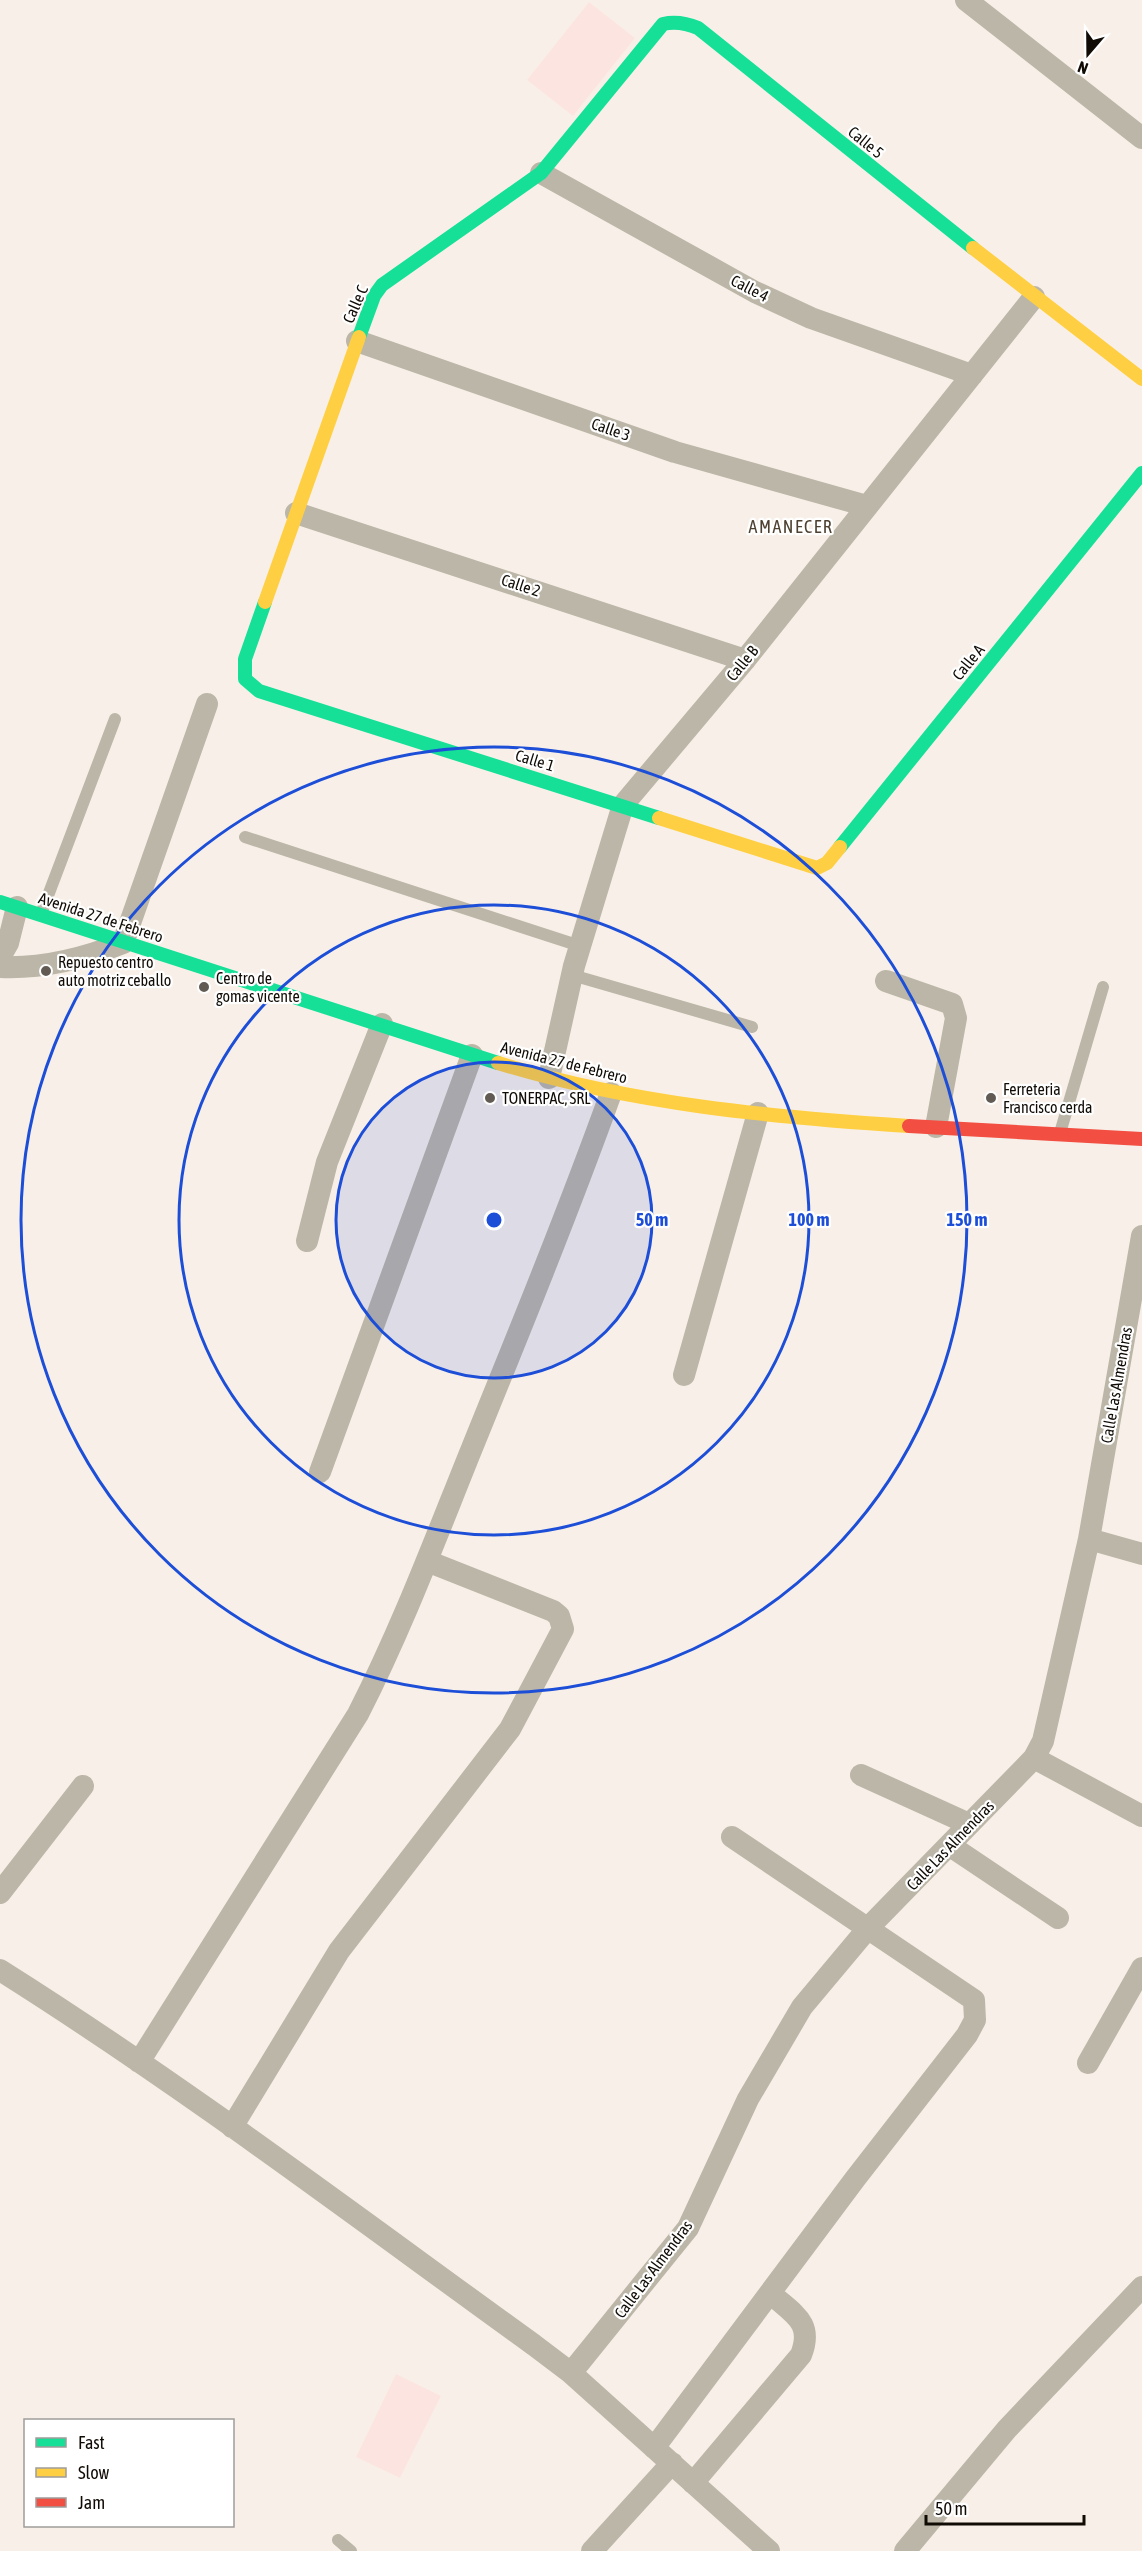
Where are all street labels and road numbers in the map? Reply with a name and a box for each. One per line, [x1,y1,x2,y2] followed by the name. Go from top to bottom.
[845,122,887,162] street label: Calle 5
[728,271,772,305] street label: Calle 4
[339,282,371,326] street label: Calle C
[589,414,633,444] street label: Calle 3
[499,570,543,600] street label: Calle 2
[722,641,762,684] street label: Calle B
[948,641,988,683] street label: Calle A
[513,746,557,774] street label: Calle 1
[37,888,165,946] street label: Avenida 27 de Febrero
[499,1038,629,1086] street label: Avenida 27 de Febrero
[1097,1325,1135,1444] street label: Calle Las Almendras
[903,1796,998,1894] street label: Calle Las Almendras
[610,2216,696,2321] street label: Calle Las Almendras

